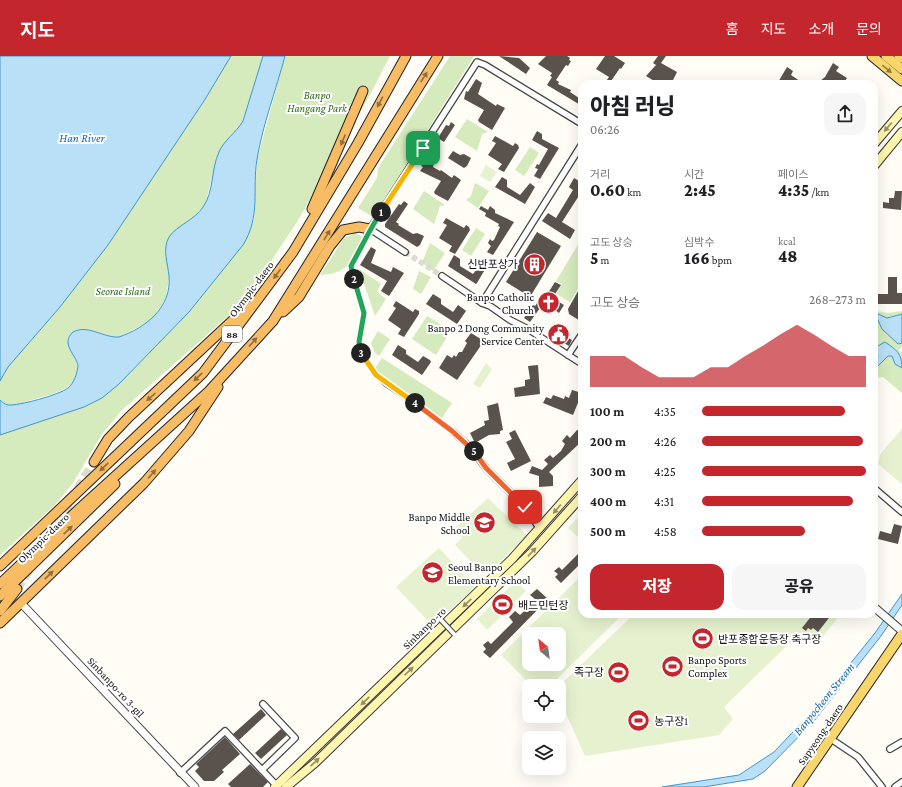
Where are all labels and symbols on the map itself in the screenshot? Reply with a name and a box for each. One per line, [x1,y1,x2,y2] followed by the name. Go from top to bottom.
[882,64,892,73] one-way arrow
[420,72,428,82] one-way arrow
[287,89,348,115] park label: Banpo Hangang Park
[377,97,383,108] one-way arrow
[884,122,892,133] one-way arrow
[59,131,105,145] water label: Han River
[406,131,440,165] pin
[340,135,346,146] one-way arrow
[371,202,391,222] pin: 1
[323,230,331,241] one-way arrow
[521,251,547,277] building icon: 신반포상가
[226,258,277,320] street label: Olympic-daero
[467,258,518,270] place label: 신반포상가
[273,268,281,279] one-way arrow
[344,269,364,289] pin: 2
[96,285,151,297] park label: Seorae Island
[536,290,562,316] church icon: Banpo Catholic Church
[467,291,534,316] place label: Banpo Catholic Church
[546,321,572,347] public building icon: Banpo 2 Dong Community Service Center
[427,322,545,347] place label: Banpo 2 Dong Community Service Center
[222,326,242,342] road number: 88
[249,337,258,347] one-way arrow
[351,343,371,363] pin: 3
[193,372,203,382] one-way arrow
[146,392,155,401] one-way arrow
[405,393,425,413] pin: 4
[464,441,484,461] pin: 5
[100,462,109,471] one-way arrow
[147,469,156,480] one-way arrow
[508,490,542,524] pin
[552,504,561,515] one-way arrow
[15,510,72,566] street label: Olympic-daero
[472,510,498,536] school or university icon: Banpo Middle School
[408,511,470,536] place label: Banpo Middle School
[63,525,73,535] one-way arrow
[528,546,537,557] one-way arrow
[419,560,445,586] school or university icon: Seoul Banpo Elementary School
[448,561,531,587] place label: Seoul Banpo Elementary School
[44,570,54,580] one-way arrow
[489,592,515,618] sports icon: 배드민턴장
[462,598,472,608] one-way arrow
[518,599,569,611] place label: 배드민턴장
[400,604,449,652] street label: Sinbanpo-ro
[689,626,715,652] sports icon: 반포종합운동장 축구장
[522,627,566,671] north arrow
[718,633,821,645] place label: 반포종합운동장 축구장
[660,653,686,679] sports icon: Banpo Sports Complex
[688,654,746,680] place label: Banpo Sports Complex
[84,655,147,720] street label: Sinbanpo-ro 3-gil
[606,659,632,685] sports icon: 족구장
[791,660,858,738] water label: Banpocheon Stream
[574,666,604,678] place label: 족구장
[404,667,413,676] one-way arrow
[360,696,369,705] one-way arrow
[795,701,846,768] street label: Sapyeong-daero
[626,708,652,734] sports icon: 농구장1
[654,715,688,727] place label: 농구장1
[310,757,321,766] one-way arrow

